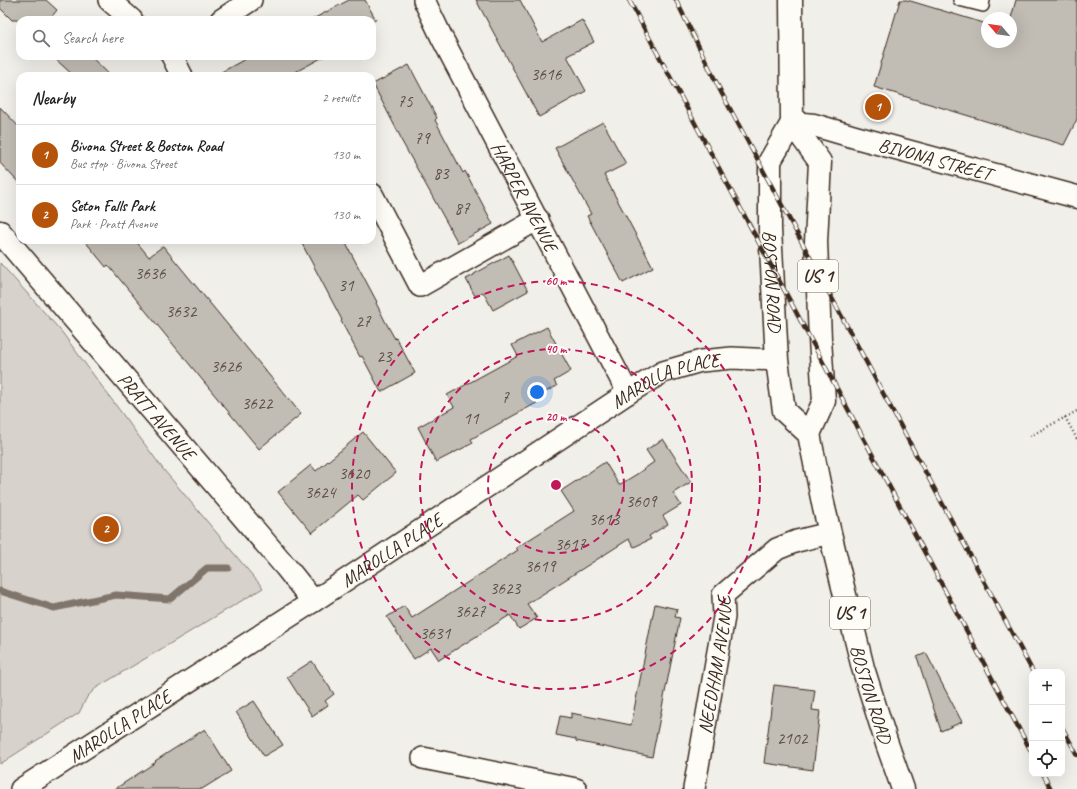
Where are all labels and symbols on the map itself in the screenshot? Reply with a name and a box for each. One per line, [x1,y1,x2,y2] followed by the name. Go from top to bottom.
[981,12,1017,48] north arrow
[531,64,563,85] house number: 3616
[397,91,414,112] house number: 75
[865,92,891,122] pin: 1
[414,128,431,149] house number: 79
[876,133,998,188] street label: BIVONA STREET
[486,138,564,258] street label: HARPER AVENUE
[433,163,450,184] house number: 83
[454,198,471,219] house number: 87
[757,230,787,334] street label: BOSTON ROAD
[798,260,838,292] road number: US 1
[135,263,167,284] house number: 3636
[546,273,568,289] text: 60 m
[338,275,355,296] house number: 31
[166,301,198,322] house number: 3632
[355,311,372,332] house number: 27
[546,341,567,357] text: 40 m
[376,346,393,367] house number: 23
[607,348,723,414] street label: MAROLLA PLACE
[211,356,243,377] house number: 3626
[112,368,202,467] street label: PRATT AVENUE
[527,382,547,402] your location
[501,387,510,408] house number: 7
[242,393,274,414] house number: 3622
[463,408,480,429] house number: 11
[546,409,567,425] text: 20 m
[339,463,371,484] house number: 3620
[549,478,563,492] centre of rings
[305,482,338,503] house number: 3624
[626,491,658,512] house number: 3609
[337,507,450,593] street label: MAROLLA PLACE
[589,509,621,530] house number: 3613
[93,514,119,544] pin: 2
[555,534,587,555] house number: 3617
[525,556,557,577] house number: 3619
[490,578,522,599] house number: 3623
[693,593,738,736] street label: NEEDHAM AVENUE
[830,597,870,629] road number: US 1
[455,601,487,622] house number: 3627
[420,623,452,644] house number: 3631
[845,643,898,748] street label: BOSTON ROAD
[64,684,178,768] street label: MAROLLA PLACE
[777,728,809,749] house number: 2102

